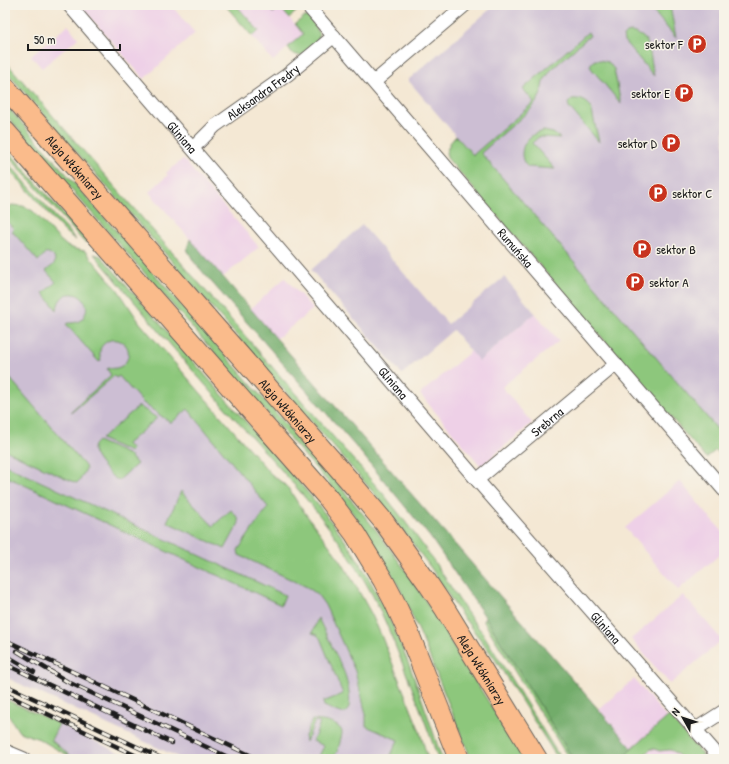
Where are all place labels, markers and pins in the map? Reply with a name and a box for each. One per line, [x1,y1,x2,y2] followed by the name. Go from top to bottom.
[686,33,708,55] parking icon: sektor F
[645,35,684,53] place label: sektor F
[673,82,695,104] parking icon: sektor E
[631,84,670,102] place label: sektor E
[660,132,682,154] parking icon: sektor D
[618,134,658,152] place label: sektor D
[647,182,669,204] parking icon: sektor C
[672,184,712,202] place label: sektor C
[631,238,653,260] parking icon: sektor B
[656,240,696,258] place label: sektor B
[624,271,646,293] parking icon: sektor A
[649,273,689,291] place label: sektor A

